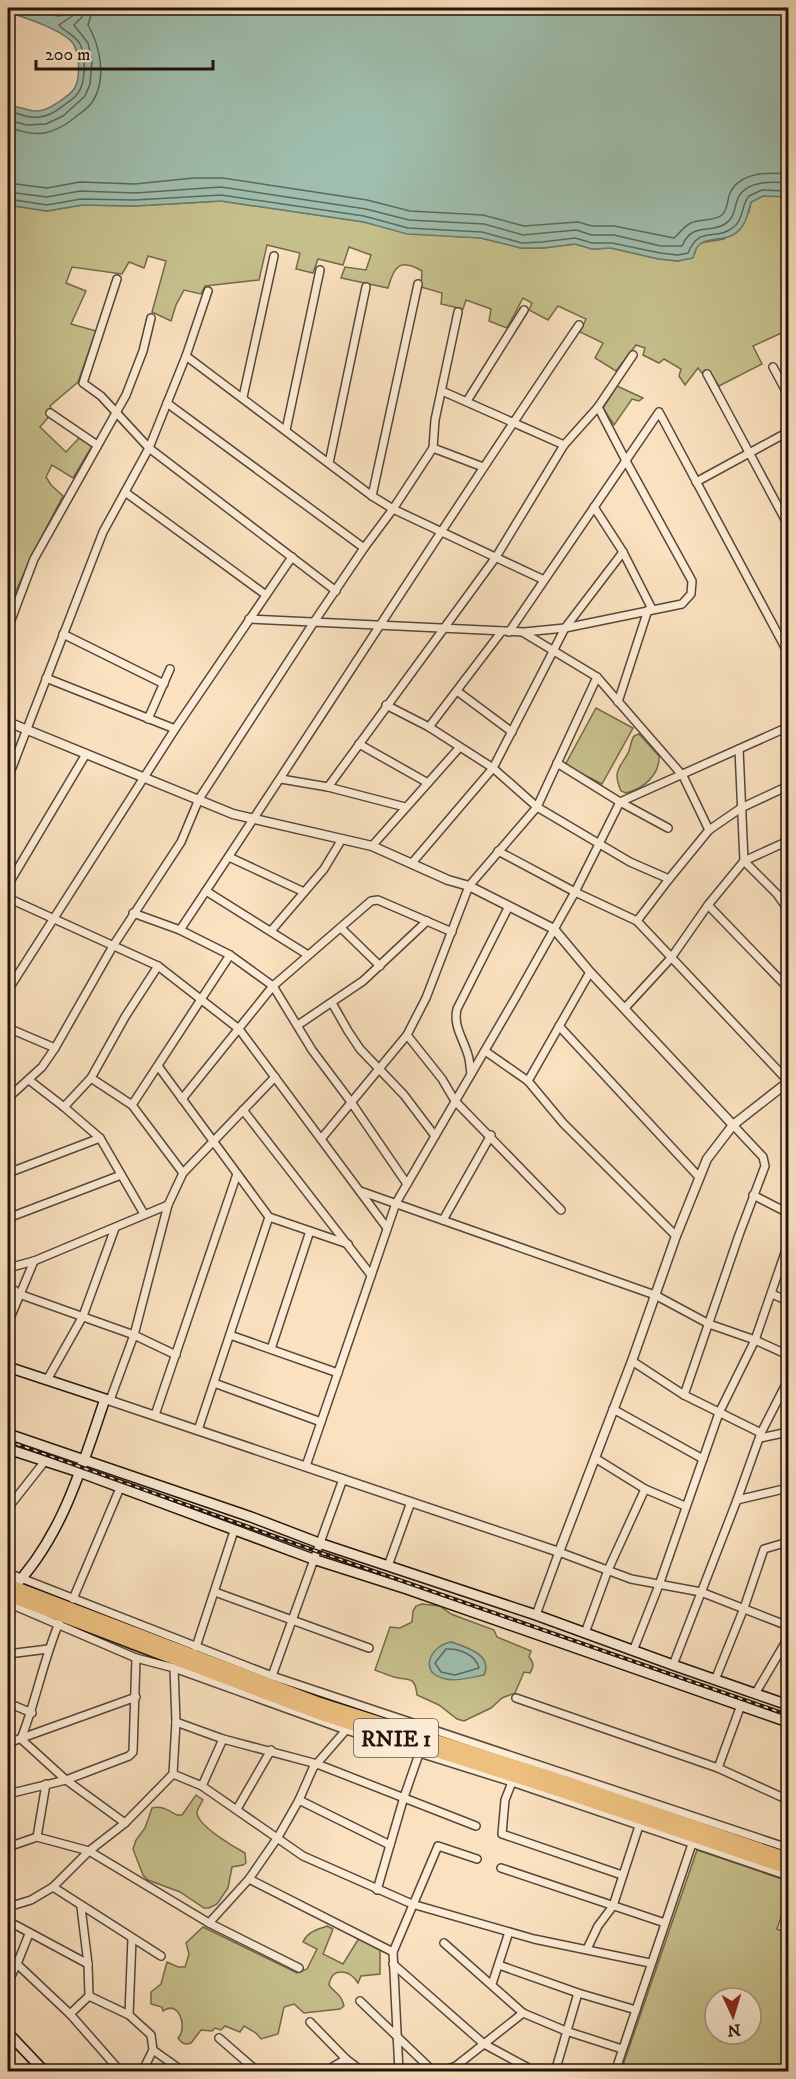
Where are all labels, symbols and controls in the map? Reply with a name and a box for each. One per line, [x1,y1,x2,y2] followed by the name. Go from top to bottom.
[36,33,213,71] scale bar
[45,44,91,66] text: 200 m
[354,1719,438,1757] road number: RNIE 1
[703,1986,763,2046] north arrow
[727,2020,741,2040] text: N

